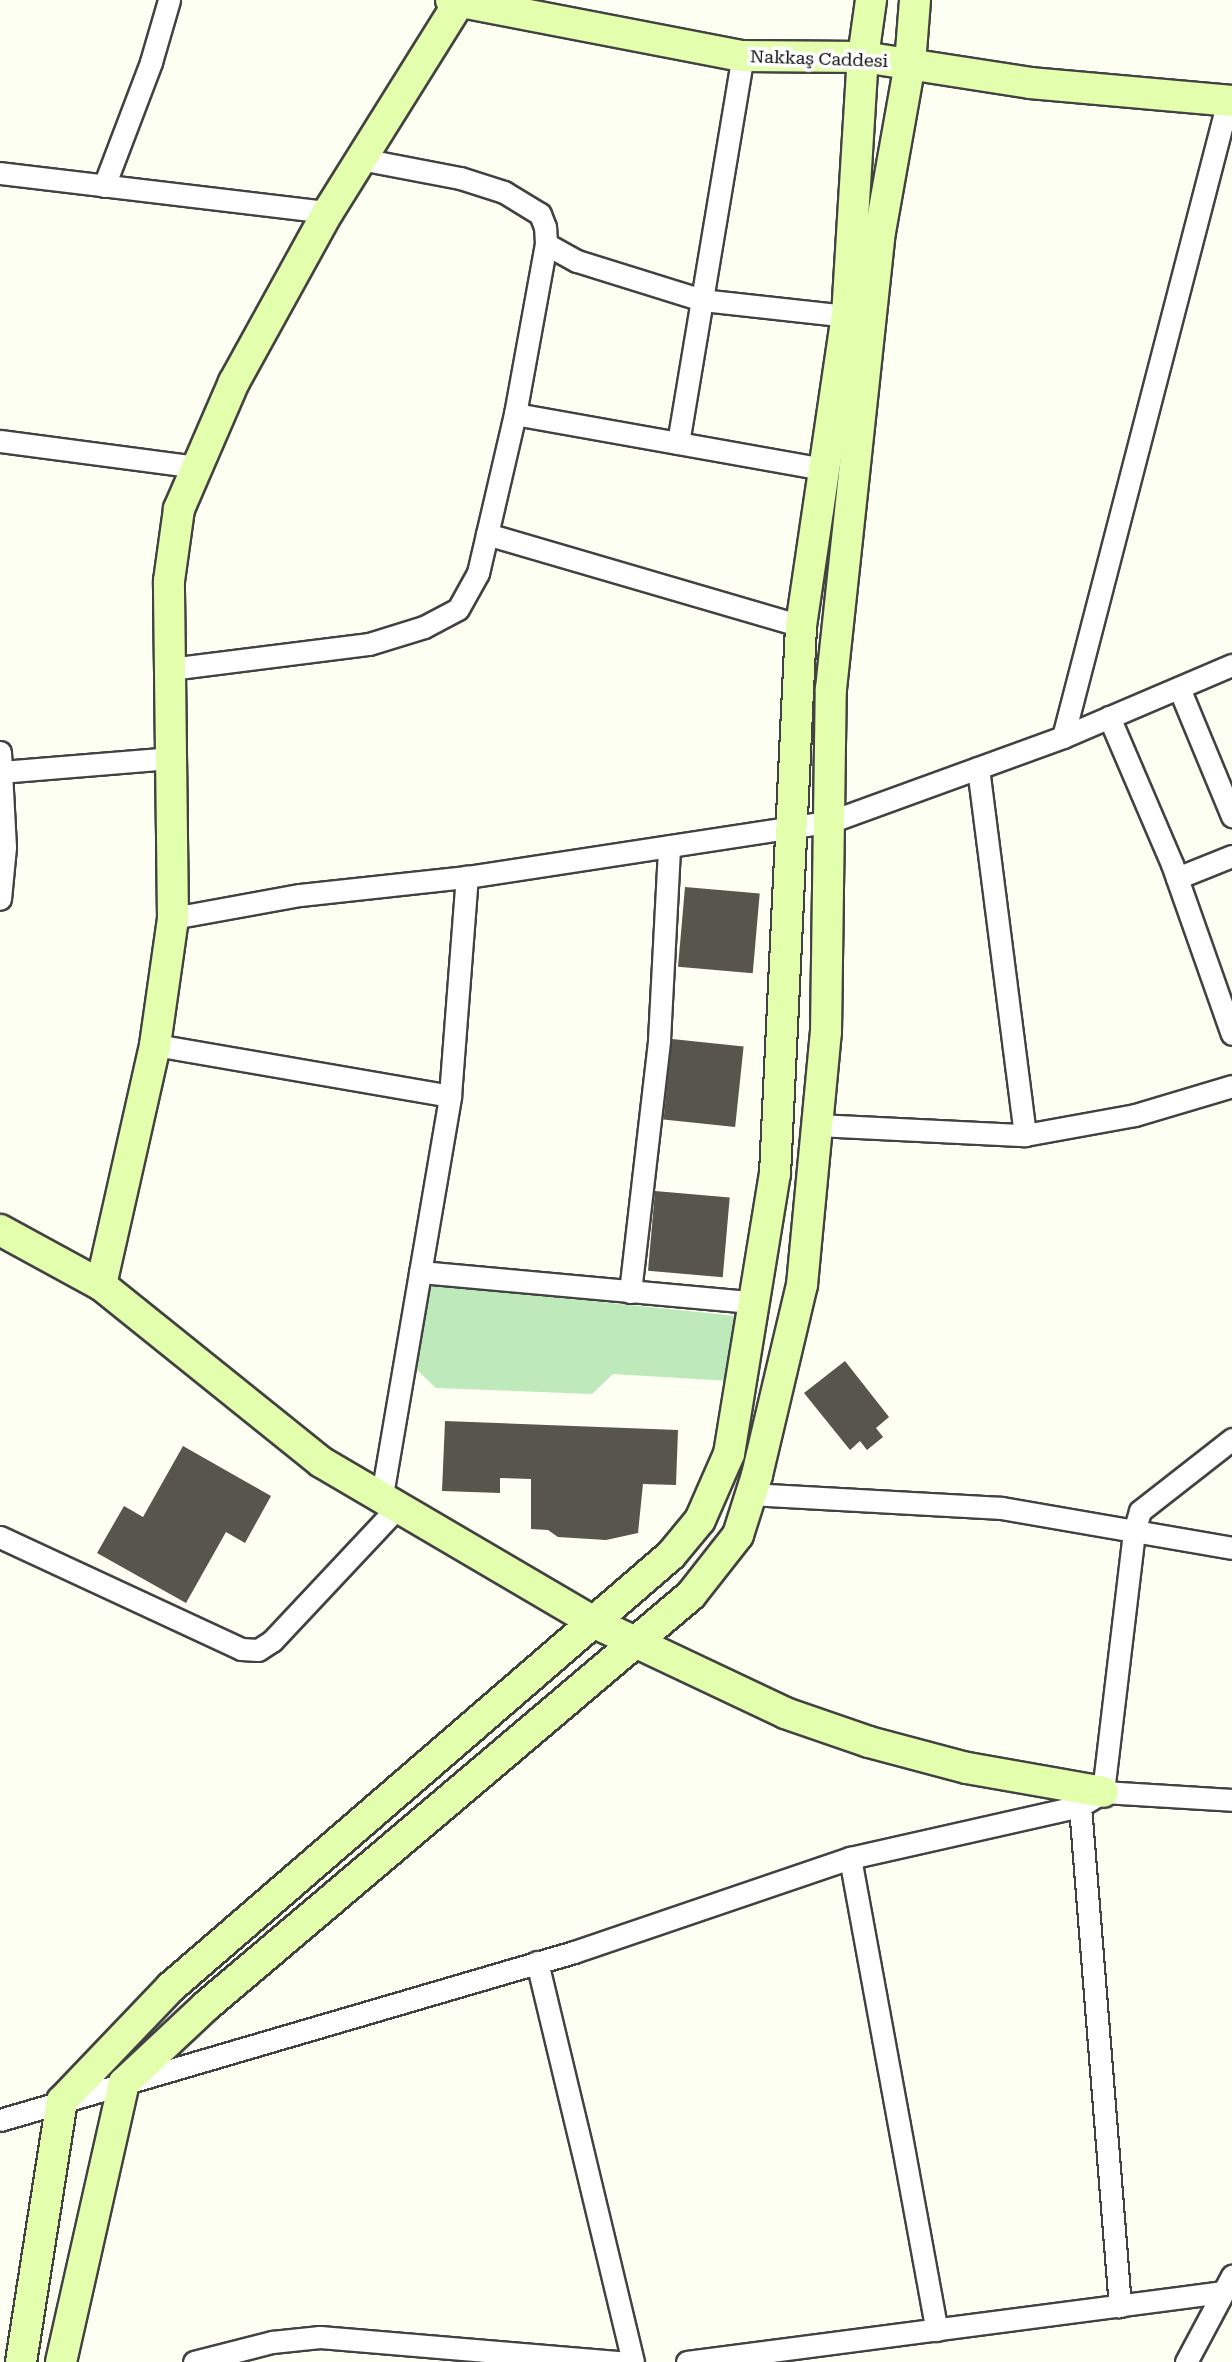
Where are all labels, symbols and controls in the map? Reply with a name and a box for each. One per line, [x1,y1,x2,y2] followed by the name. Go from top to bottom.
[750,46,888,72] street label: Nakkaş Caddesi

